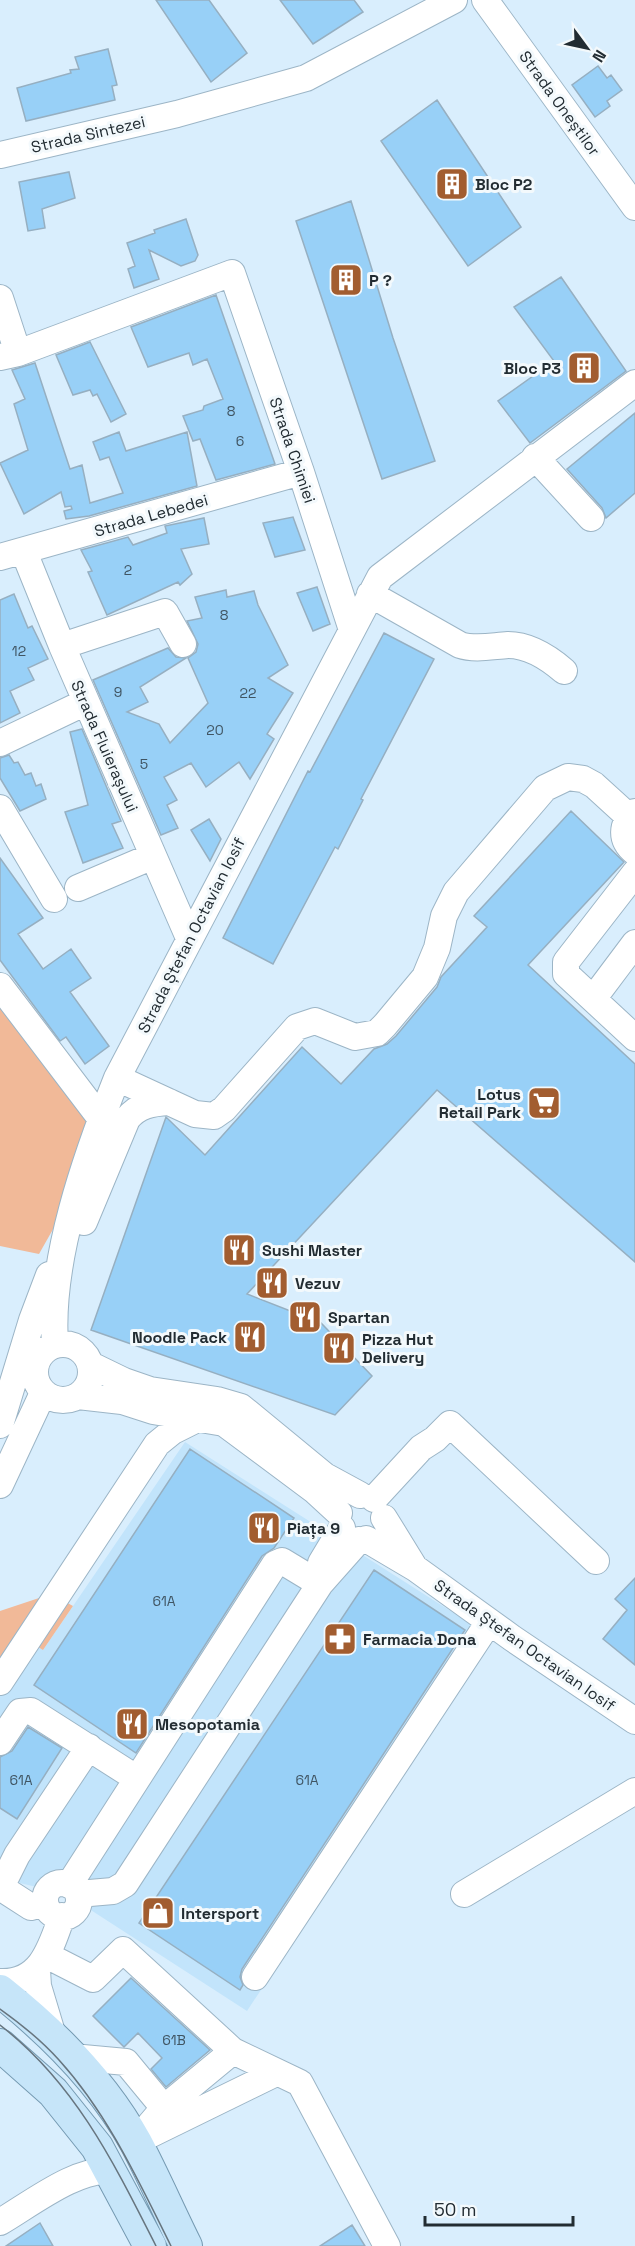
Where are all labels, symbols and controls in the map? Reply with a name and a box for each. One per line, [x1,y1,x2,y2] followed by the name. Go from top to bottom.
[557,18,617,78] north arrow
[587,46,611,66] text: N
[514,47,605,160] street label: Strada Oneștilor
[29,111,147,158] street label: Strada Sintezei
[434,166,470,202] building icon: Bloc P2
[475,174,532,195] place label: Bloc P2
[328,262,364,298] building icon: P ?
[369,270,392,291] place label: P ?
[566,350,602,386] building icon: Bloc P3
[503,358,561,379] place label: Bloc P3
[265,394,320,506] street label: Strada Chimiei
[227,402,236,420] house number: 8
[236,432,244,450] house number: 6
[92,489,210,542] street label: Strada Lebedei
[124,561,132,579] house number: 2
[220,606,229,624] house number: 8
[12,642,26,660] house number: 12
[66,677,143,815] street label: Strada Fluierașului
[114,683,122,701] house number: 9
[240,684,256,702] house number: 22
[206,721,224,739] house number: 20
[140,755,148,773] house number: 5
[133,834,250,1036] street label: Strada Ștefan Octavian Iosif
[439,1084,521,1123] place label: Lotus Retail Park
[526,1085,562,1121] supermarket icon: Lotus Retail Park
[221,1232,257,1268] restaurant icon: Sushi Master
[262,1240,362,1261] place label: Sushi Master
[254,1265,290,1301] restaurant icon: Vezuv
[295,1273,341,1294] place label: Vezuv
[287,1299,323,1335] restaurant icon: Spartan
[328,1307,390,1328] place label: Spartan
[232,1319,268,1355] restaurant icon: Noodle Pack
[132,1327,227,1348] place label: Noodle Pack
[362,1329,433,1368] place label: Pizza Hut Delivery
[321,1330,357,1366] restaurant icon: Pizza Hut Delivery
[246,1510,282,1546] restaurant icon: Piața 9
[287,1518,340,1539] place label: Piața 9
[430,1575,619,1716] street label: Strada Ștefan Octavian Iosif
[152,1592,176,1610] house number: 61A
[322,1621,358,1657] pharmacy icon: Farmacia Dona
[363,1629,476,1650] place label: Farmacia Dona
[114,1706,150,1742] restaurant icon: Mesopotamia
[155,1714,260,1735] place label: Mesopotamia
[9,1771,33,1789] house number: 61A
[295,1771,319,1789] house number: 61A
[140,1895,176,1931] shop icon: Intersport
[181,1903,259,1924] place label: Intersport
[162,2031,186,2049] house number: 61B
[425,2189,574,2227] scale bar
[434,2198,476,2221] text: 50 m

